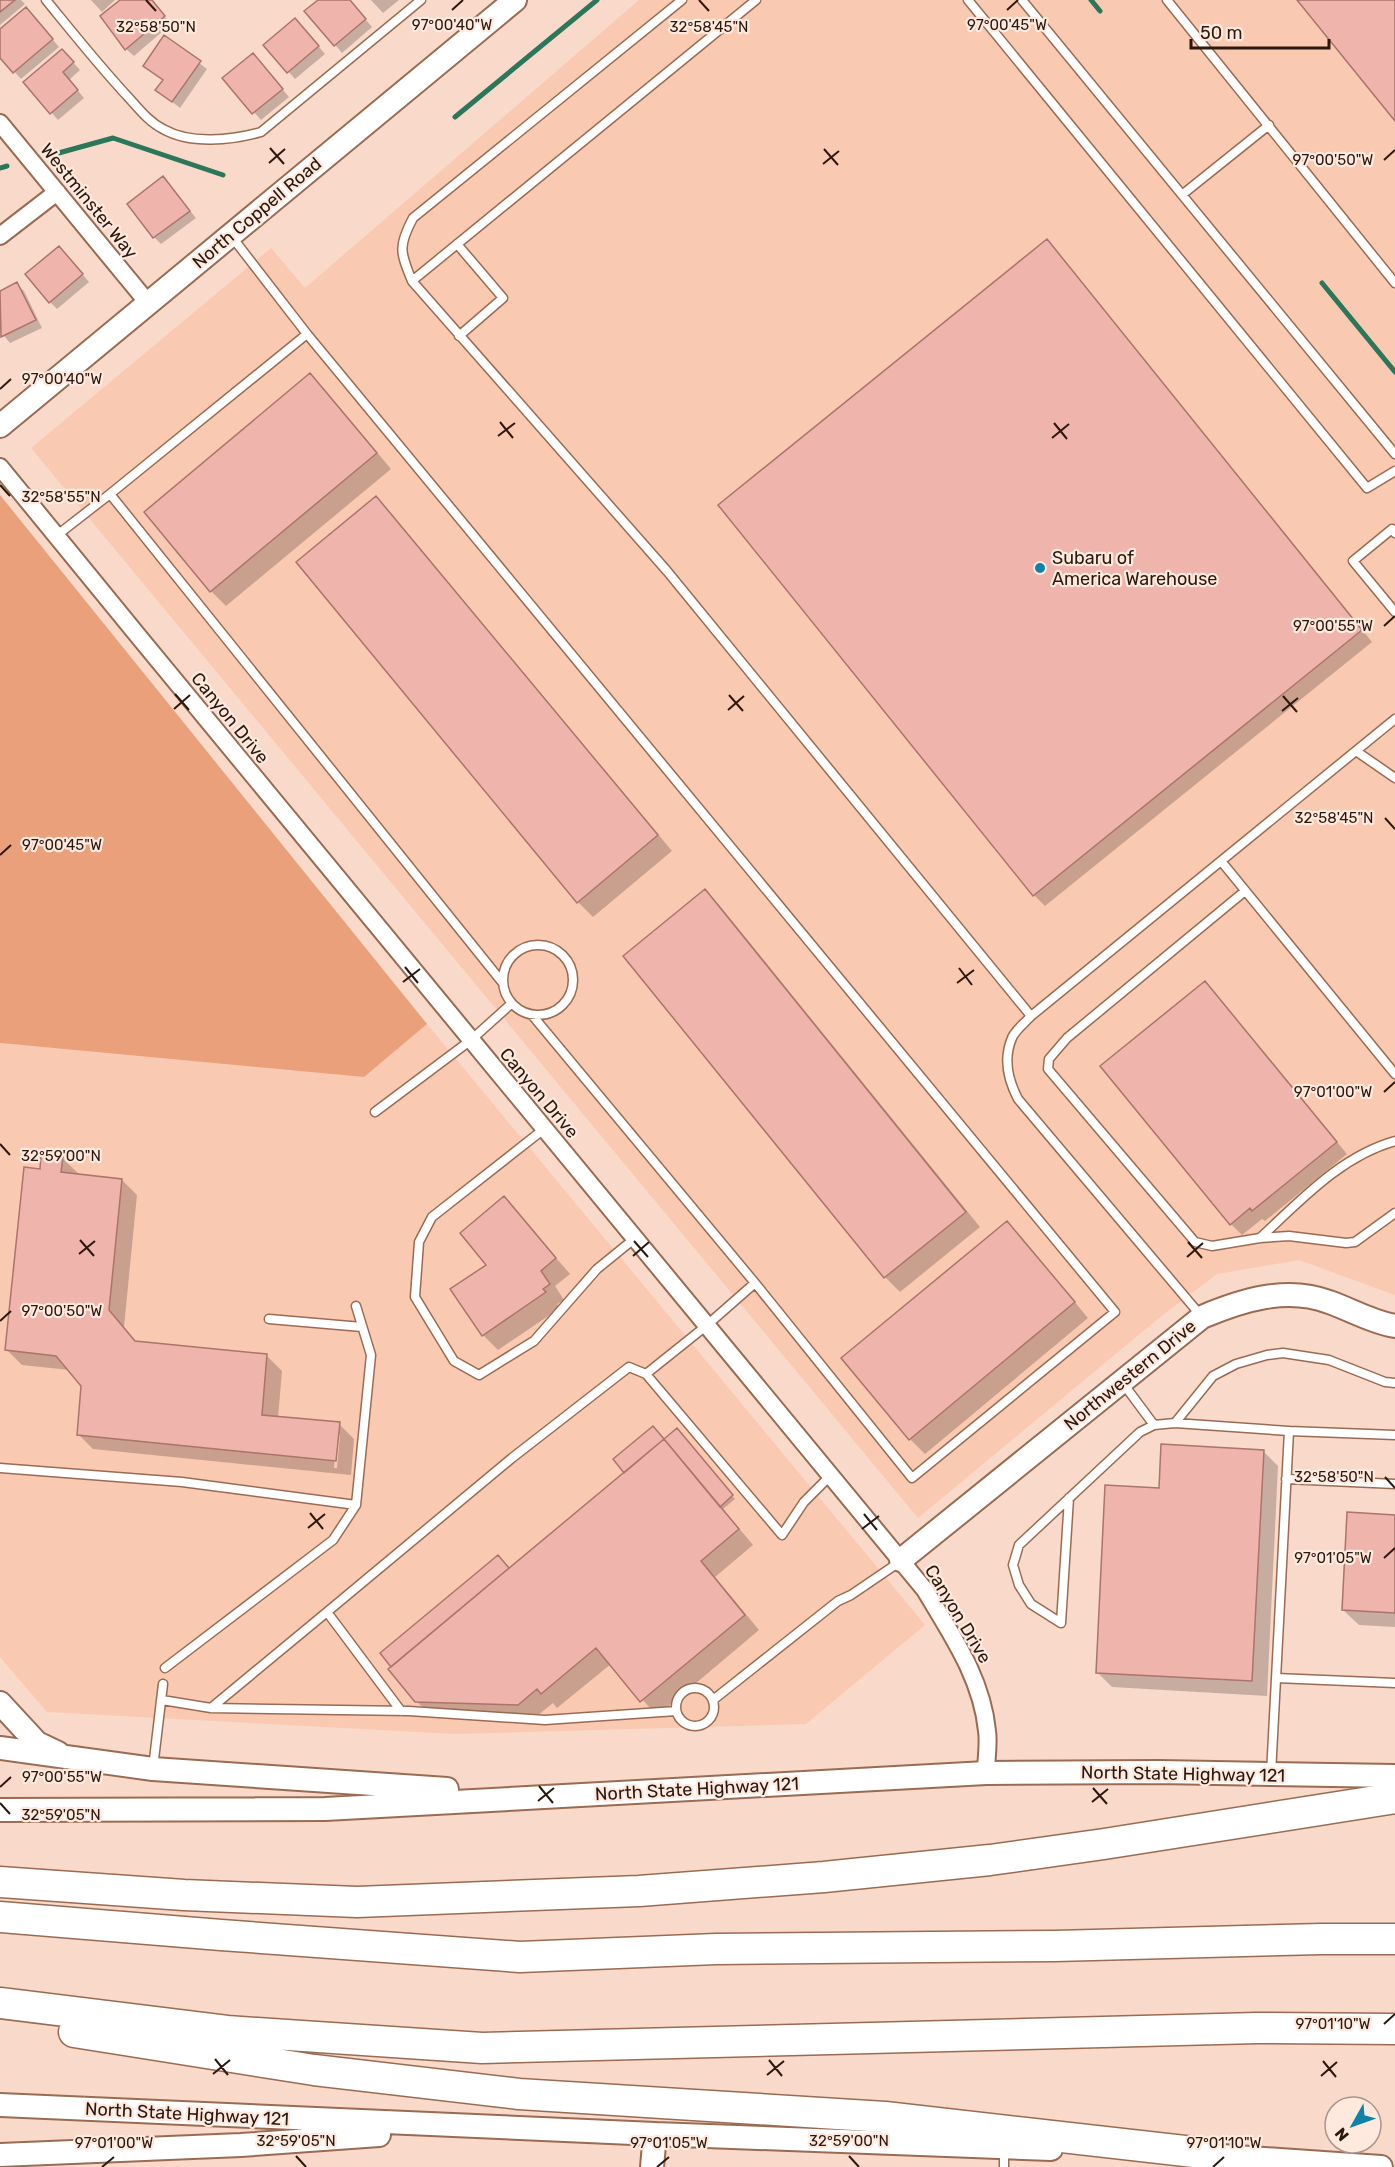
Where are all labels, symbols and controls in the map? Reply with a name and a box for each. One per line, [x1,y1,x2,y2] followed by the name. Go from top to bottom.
[1191,12,1329,50] scale bar
[412,16,492,34] text: 97°00'40"W
[967,16,1047,34] text: 97°00'45"W
[116,18,196,36] text: 32°58'50"N
[670,18,748,36] text: 32°58'45"N
[1200,22,1243,44] text: 50 m
[36,139,142,263] street label: Westminster Way
[1293,151,1373,169] text: 97°00'50"W
[188,153,326,273] street label: North Coppell Road
[22,370,102,388] text: 97°00'40"W
[21,488,101,506] text: 32°58'55"N
[1052,547,1217,590] place label: Subaru of America Warehouse
[1033,561,1047,575] marker: Subaru of America Warehouse
[1293,617,1373,635] text: 97°00'55"W
[186,668,274,768] street label: Canyon Drive
[1295,809,1373,827] text: 32°58'45"N
[22,836,102,854] text: 97°00'45"W
[495,1043,583,1143] street label: Canyon Drive
[1294,1083,1372,1101] text: 97°01'00"W
[21,1147,101,1165] text: 32°59'00"N
[22,1302,102,1320] text: 97°00'50"W
[1060,1315,1200,1435] street label: Northwestern Drive
[1294,1468,1374,1486] text: 32°58'50"N
[1294,1549,1372,1567] text: 97°01'05"W
[920,1561,996,1667] street label: Canyon Drive
[1081,1761,1285,1787] street label: North State Highway 121
[22,1768,102,1786] text: 97°00'55"W
[594,1773,800,1805] street label: North State Highway 121
[21,1806,101,1824] text: 32°59'05"N
[1295,2015,1371,2033] text: 97°01'10"W
[1323,2095,1383,2155] north arrow
[84,2098,290,2130] street label: North State Highway 121
[1331,2124,1353,2145] text: N
[256,2132,336,2150] text: 32°59'05"N
[809,2132,889,2150] text: 32°59'00"N
[75,2134,153,2152] text: 97°01'00"W
[630,2134,708,2152] text: 97°01'05"W
[1186,2134,1262,2152] text: 97°01'10"W

